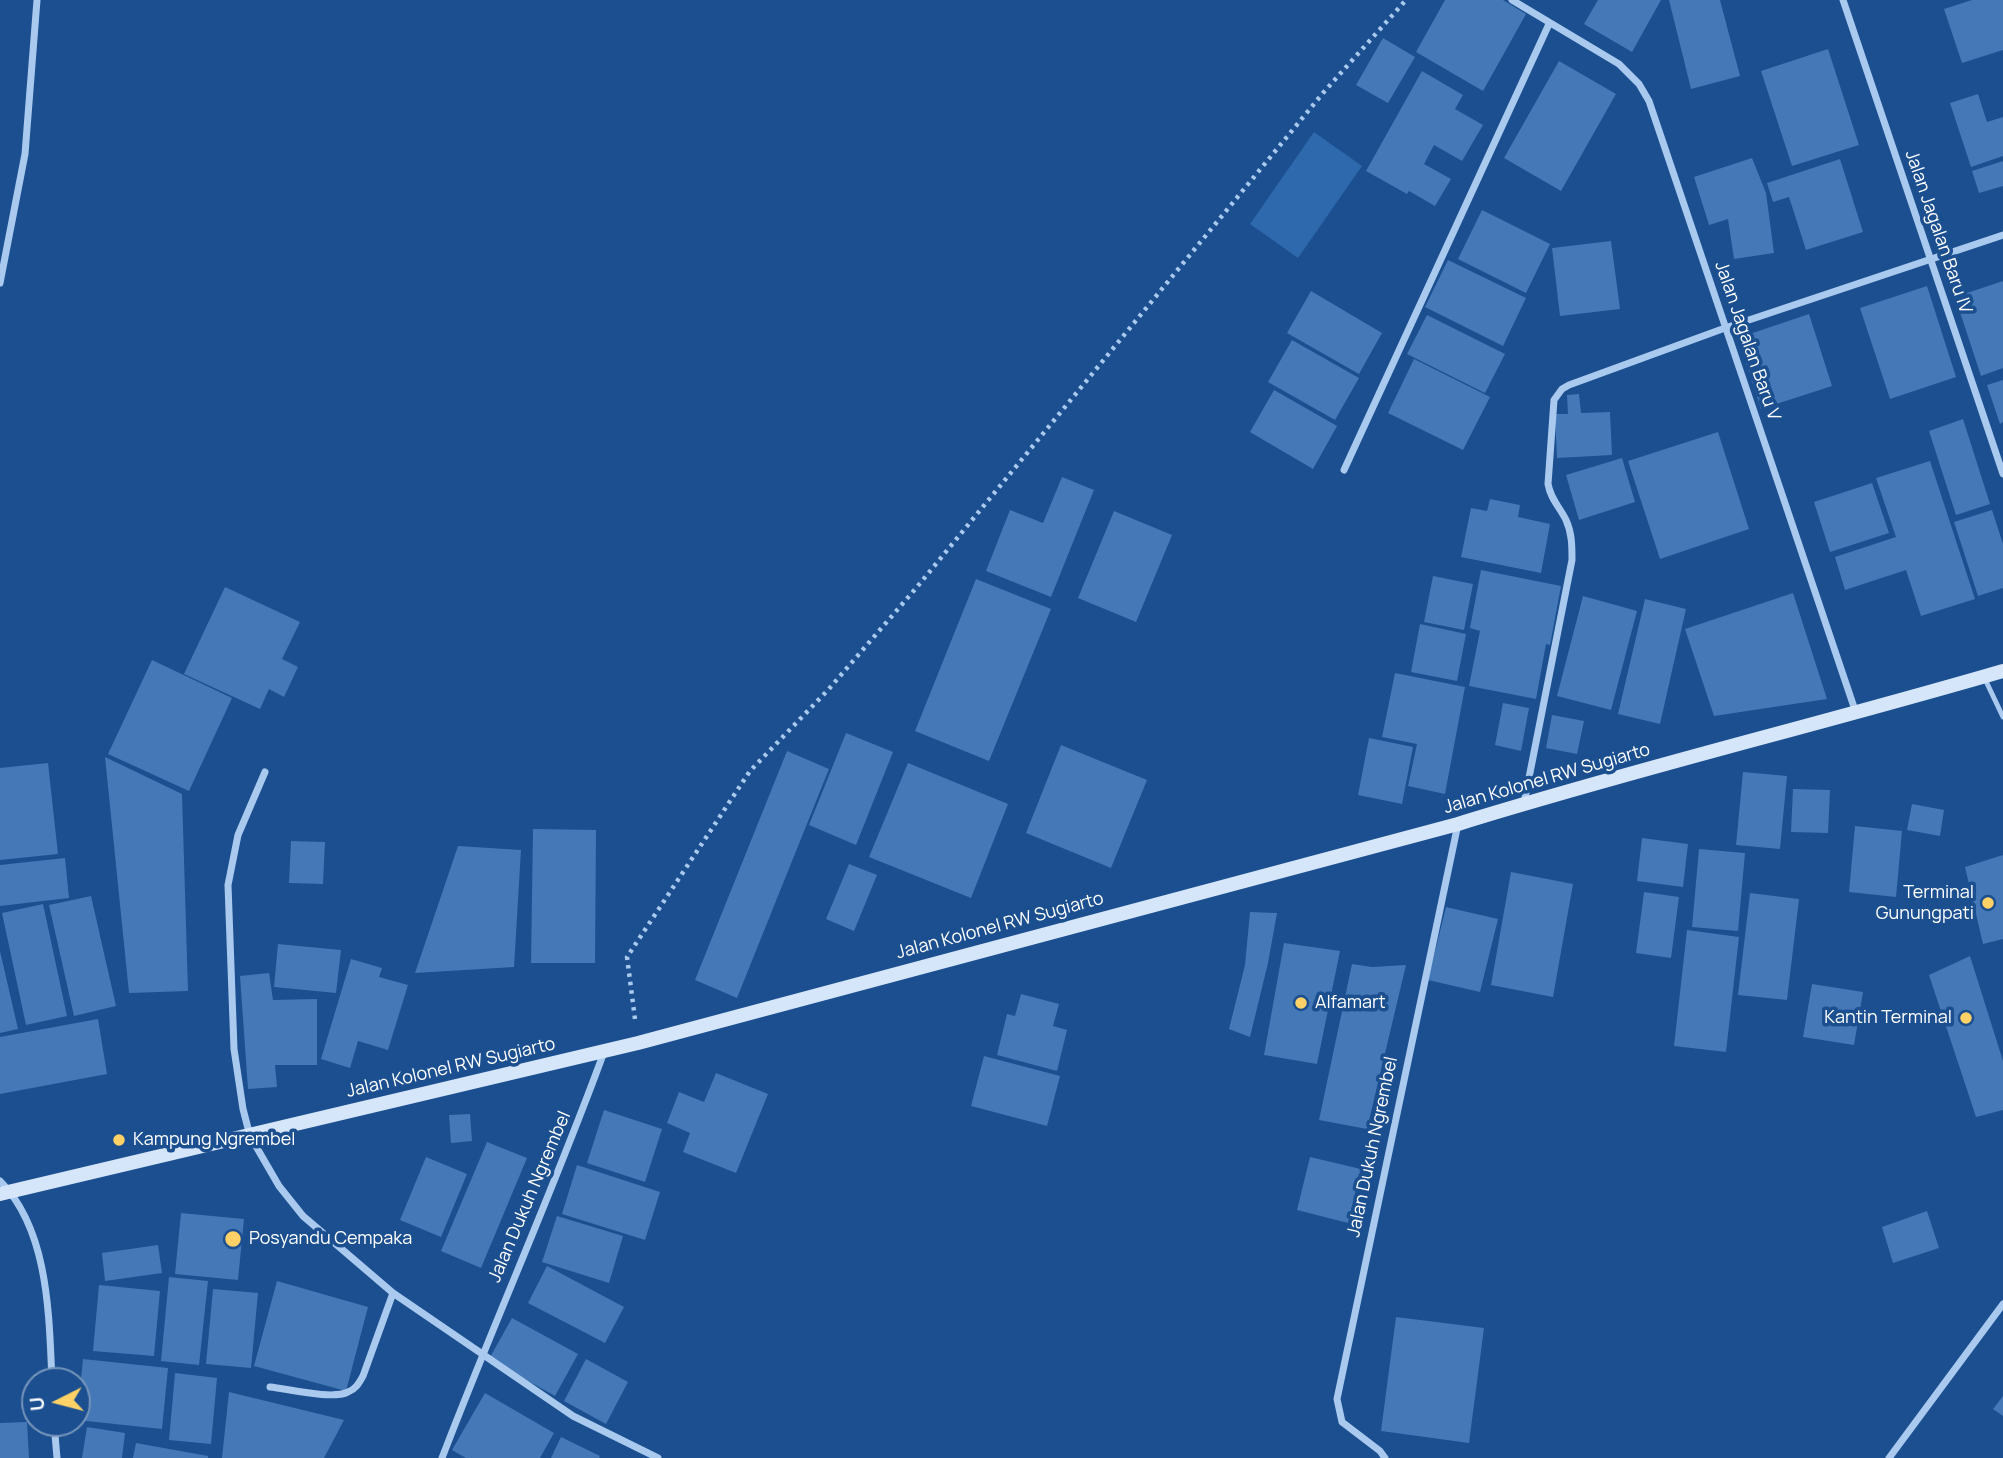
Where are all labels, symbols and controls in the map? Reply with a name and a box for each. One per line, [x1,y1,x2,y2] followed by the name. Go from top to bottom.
[1900,148,1976,316] street label: Jalan Jagalan Baru IV
[1710,259,1784,423] street label: Jalan Jagalan Baru V
[1441,739,1653,819] street label: Jalan Kolonel RW Sugiarto
[1876,882,1974,924] place label: Terminal Gunungpati
[894,888,1106,964] street label: Jalan Kolonel RW Sugiarto
[1980,895,1996,911] marker: Terminal Gunungpati
[1315,992,1386,1014] place label: Alfamart
[1293,995,1309,1011] marker: Alfamart
[1824,1007,1952,1029] place label: Kantin Terminal
[1958,1010,1974,1026] marker: Kantin Terminal
[344,1033,558,1103] street label: Jalan Kolonel RW Sugiarto
[1343,1055,1403,1239] street label: Jalan Dukuh Ngrembel
[484,1108,576,1286] street label: Jalan Dukuh Ngrembel
[133,1129,295,1151] place label: Kampung Ngrembel
[111,1132,127,1148] marker: Kampung Ngrembel
[249,1228,412,1250] place label: Posyandu Cempaka
[223,1229,243,1249] marker: Posyandu Cempaka
[21,1367,91,1437] north arrow
[23,1396,51,1412] text: U

